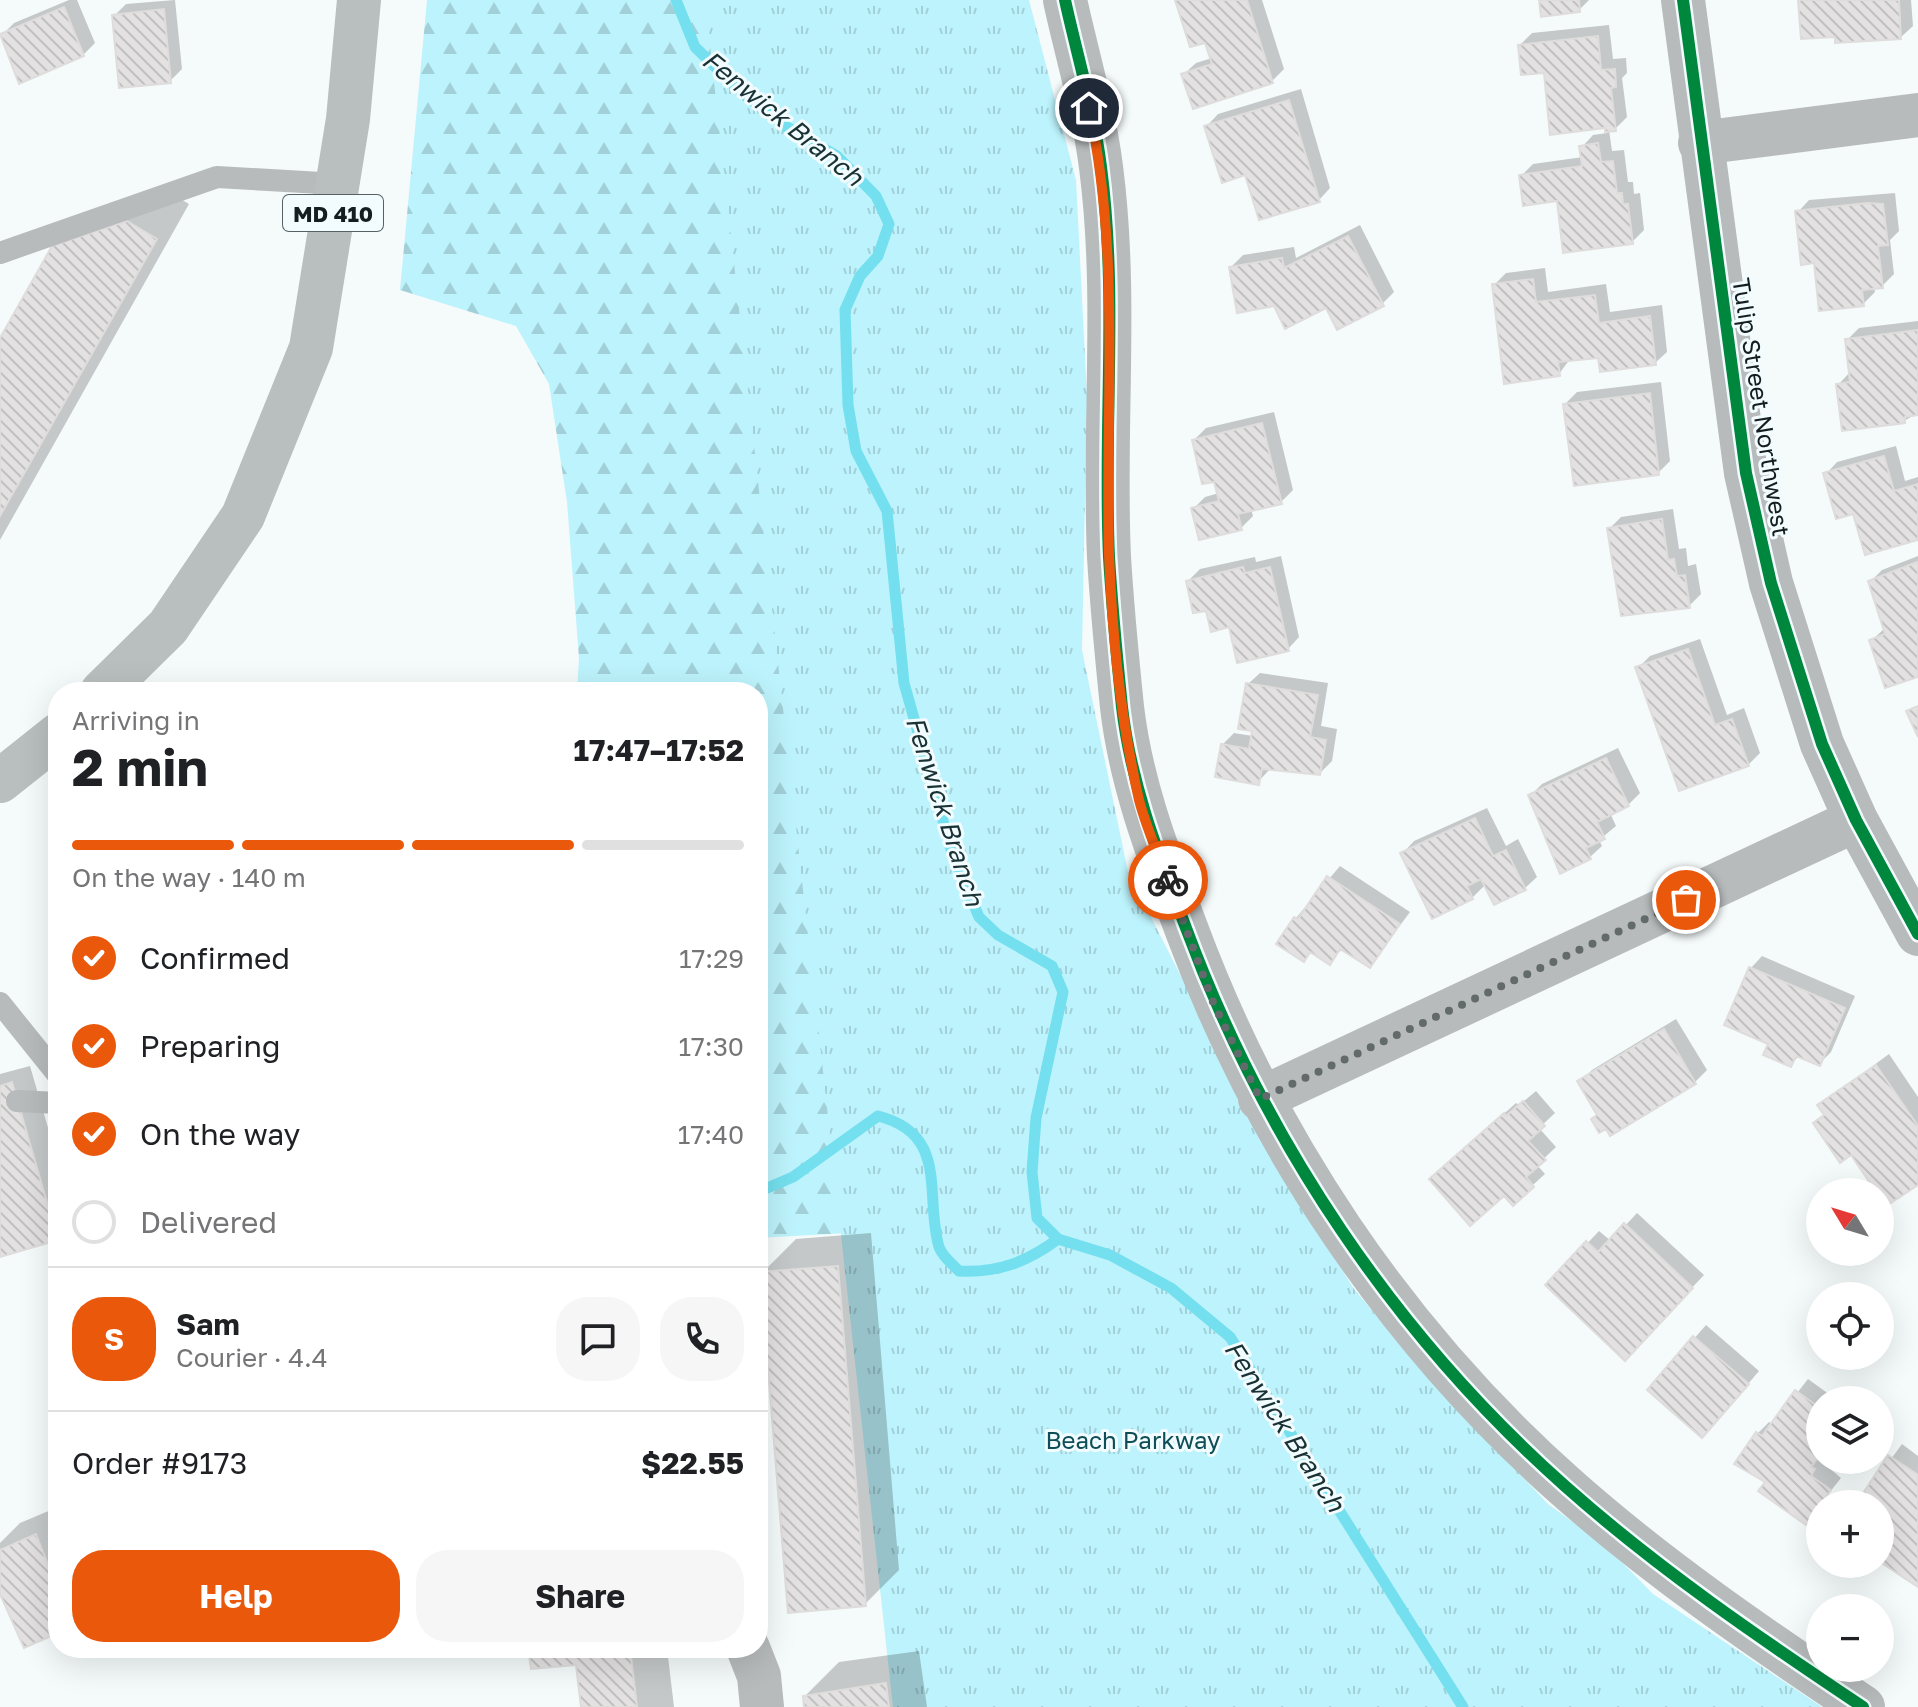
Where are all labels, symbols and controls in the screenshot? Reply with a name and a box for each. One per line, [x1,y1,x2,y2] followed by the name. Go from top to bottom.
[696,44,870,193] water label: Fenwick Branch
[1055,74,1123,142] pin
[1067,86,1111,130] icon: home
[283,195,383,231] road number: MD 410
[1727,276,1797,538] street label: Tulip Street Northwest
[72,705,200,736] text: Arriving in
[900,712,991,911] water label: Fenwick Branch
[574,732,744,768] text: 17:47–17:52
[72,735,208,797] text: 2 min
[1128,840,1208,920] courier
[1146,858,1190,902] icon: bike
[72,862,306,893] text: On the way · 140 m
[1652,866,1720,934] pin
[1664,878,1708,922] icon: bag
[72,936,116,980] icon: check
[140,940,290,976] text: Confirmed
[679,943,744,974] text: 17:29
[72,1024,116,1068] icon: check
[140,1028,281,1064] text: Preparing
[678,1031,744,1062] text: 17:30
[72,1112,116,1156] icon: check
[140,1116,300,1152] text: On the way
[678,1119,744,1150] text: 17:40
[1806,1178,1894,1266] north arrow
[1806,1178,1894,1682] map controls
[140,1204,277,1240] text: Delivered
[1806,1282,1894,1370] button: locate
[556,1297,640,1381] button: chat
[660,1297,744,1381] button: phone
[176,1306,240,1342] text: Sam
[104,1321,124,1357] text: S
[1218,1335,1352,1518] water label: Fenwick Branch
[176,1342,328,1373] text: Courier · 4.4
[1806,1386,1894,1474] button: layers
[1045,1425,1221,1454] park label: Beach Parkway
[72,1445,247,1481] text: Order #9173
[641,1445,744,1481] text: $22.55
[1806,1490,1894,1578] button: +
[72,1550,400,1642] button: Help
[416,1550,744,1642] button: Share
[1806,1594,1894,1682] button: −

